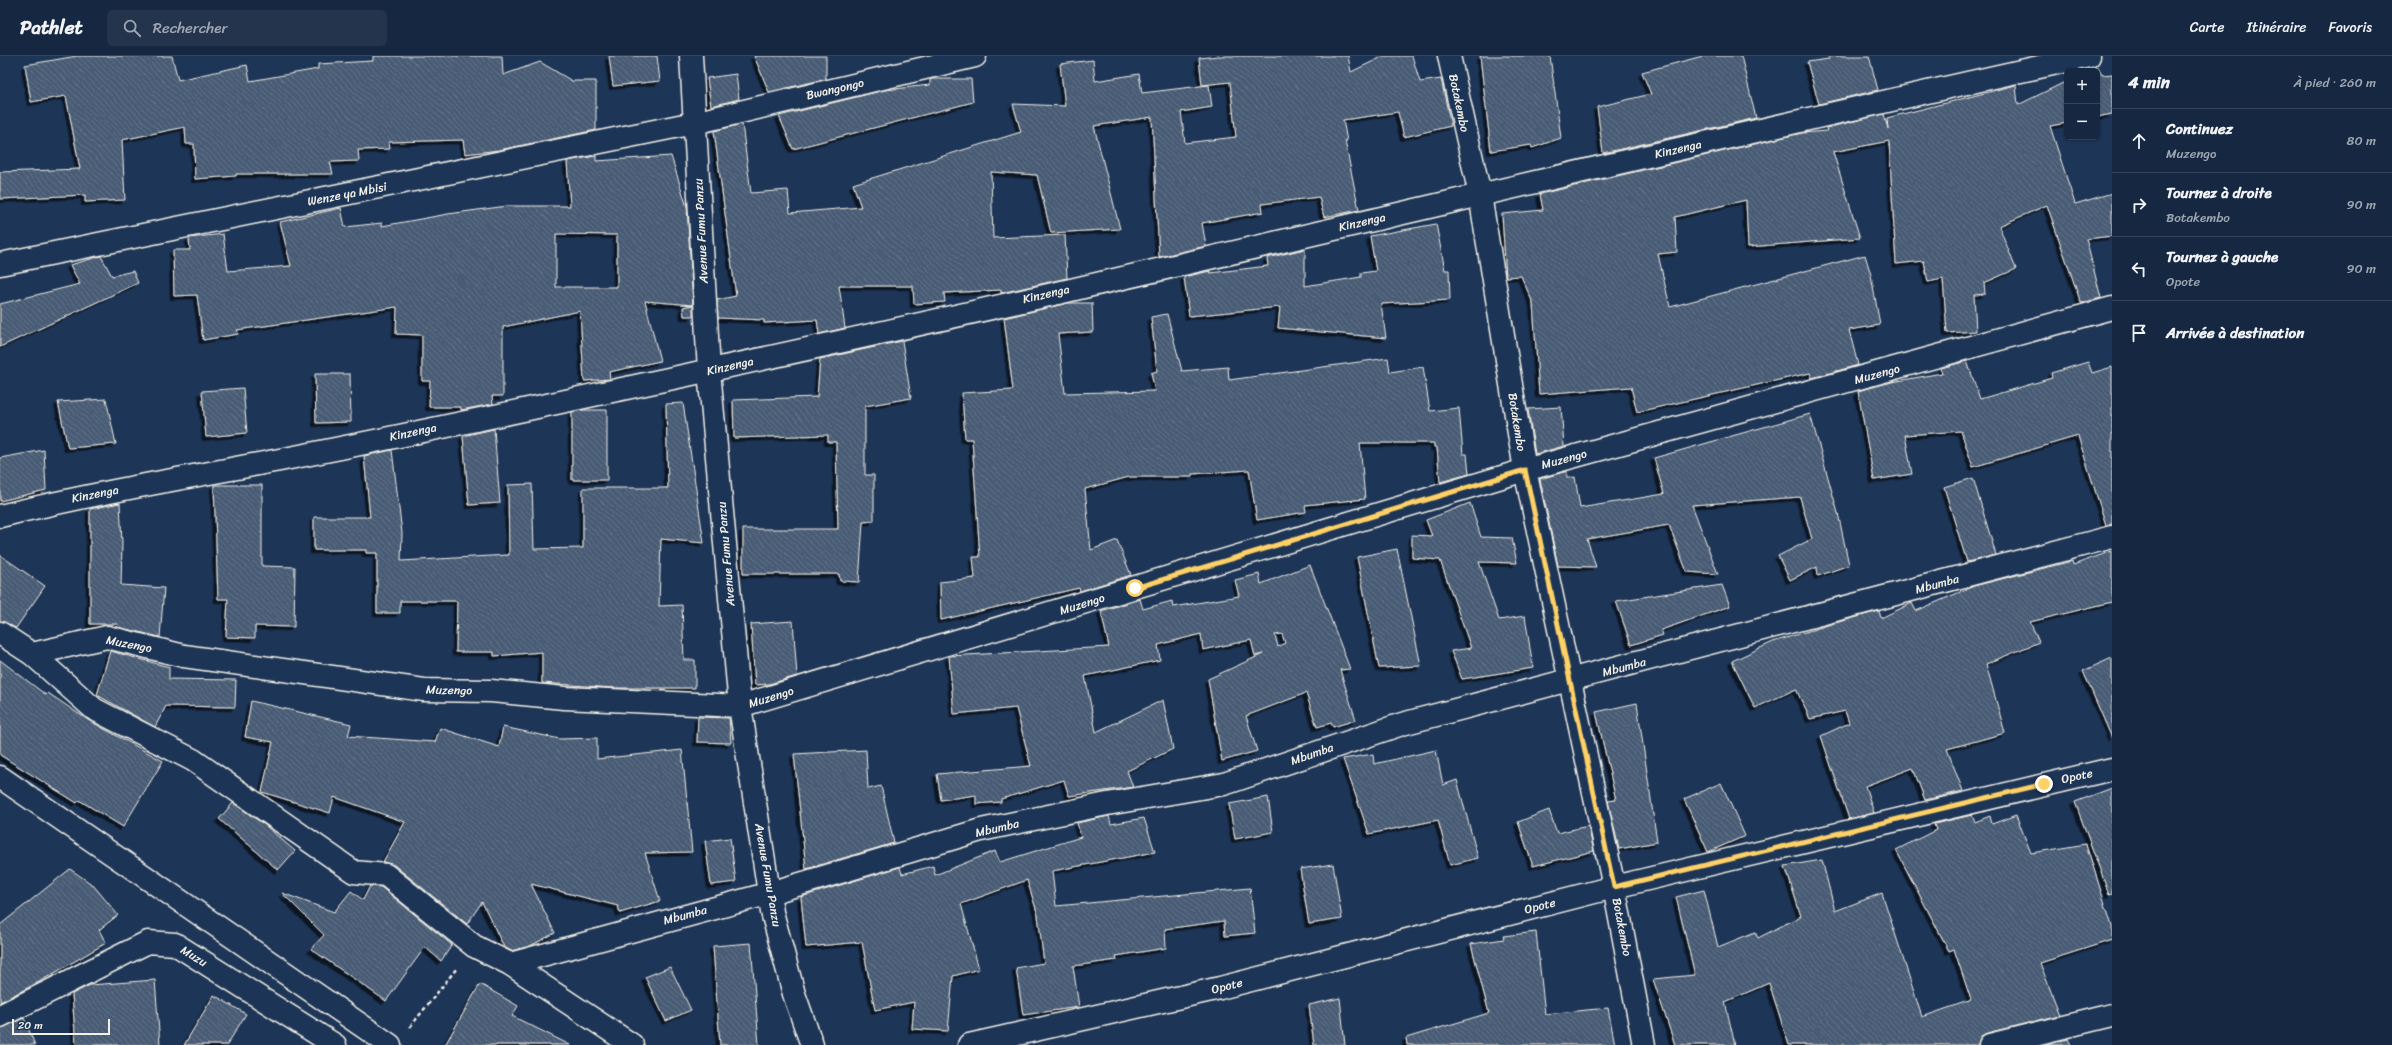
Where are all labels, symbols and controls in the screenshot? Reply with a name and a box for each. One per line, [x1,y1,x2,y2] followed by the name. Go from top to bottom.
[107,10,387,46] search box
[20,11,83,44] text: Pathlet
[153,15,228,41] text: Rechercher
[2190,15,2225,40] text: Carte
[2247,15,2306,40] text: Itinéraire
[2328,15,2372,40] text: Favoris
[121,17,143,39] icon: search
[2128,67,2170,97] text: 4 min
[2064,68,2100,140] map controls
[2064,68,2100,104] button: +
[2293,71,2376,94] text: À pied · 260 m
[804,72,866,106] street label: Bwangongo
[1442,72,1476,134] street label: Botakembo
[2064,104,2100,140] button: −
[2166,116,2233,142] text: Continuez
[2347,129,2376,152] text: 80 m
[2128,130,2150,152] icon: ahead
[1652,133,1704,165] street label: Kinzenga
[2166,142,2216,165] text: Muzengo
[305,175,389,212] street label: Wenze ya Mbisi
[687,178,715,285] street label: Avenue Fumu Panzu
[2166,180,2272,206] text: Tournez à droite
[2346,193,2376,216] text: 90 m
[2128,194,2150,216] icon: right
[1336,206,1388,238] street label: Kinzenga
[2166,206,2230,229] text: Botakembo
[2166,244,2278,270] text: Tournez à gauche
[2346,257,2376,280] text: 90 m
[2128,258,2150,280] icon: left
[2166,270,2200,293] text: Opote
[1020,278,1072,310] street label: Kinzenga
[2166,320,2304,346] text: Arrivée à destination
[2128,322,2150,344] icon: arrive
[704,350,756,382] street label: Kinzenga
[1852,357,1902,391] street label: Muzengo
[1502,391,1532,453] street label: Botakembo
[387,416,439,448] street label: Kinzenga
[1539,442,1589,476] street label: Muzengo
[70,479,120,509] street label: Kinzenga
[710,500,742,608] street label: Avenue Fumu Panzu
[1913,567,1962,600] street label: Mbumba
[1126,579,1144,597] route start
[1057,587,1108,621] street label: Muzengo
[104,629,154,659] street label: Muzengo
[1600,650,1649,683] street label: Mbumba
[426,679,473,701] street label: Muzengo
[746,680,797,714] street label: Muzengo
[1287,736,1338,772] street label: Mbumba
[2059,762,2095,790] street label: Opote
[2035,775,2053,793] route end
[973,812,1022,844] street label: Mbumba
[748,820,788,929] street label: Avenue Fumu Panzu
[1522,892,1558,920] street label: Opote
[1606,896,1638,958] street label: Botakembo
[661,898,710,931] street label: Mbumba
[176,939,212,973] street label: Muzu
[1209,972,1245,1000] street label: Opote
[18,1016,43,1035] text: 20 m
[12,1017,110,1036] scale bar

